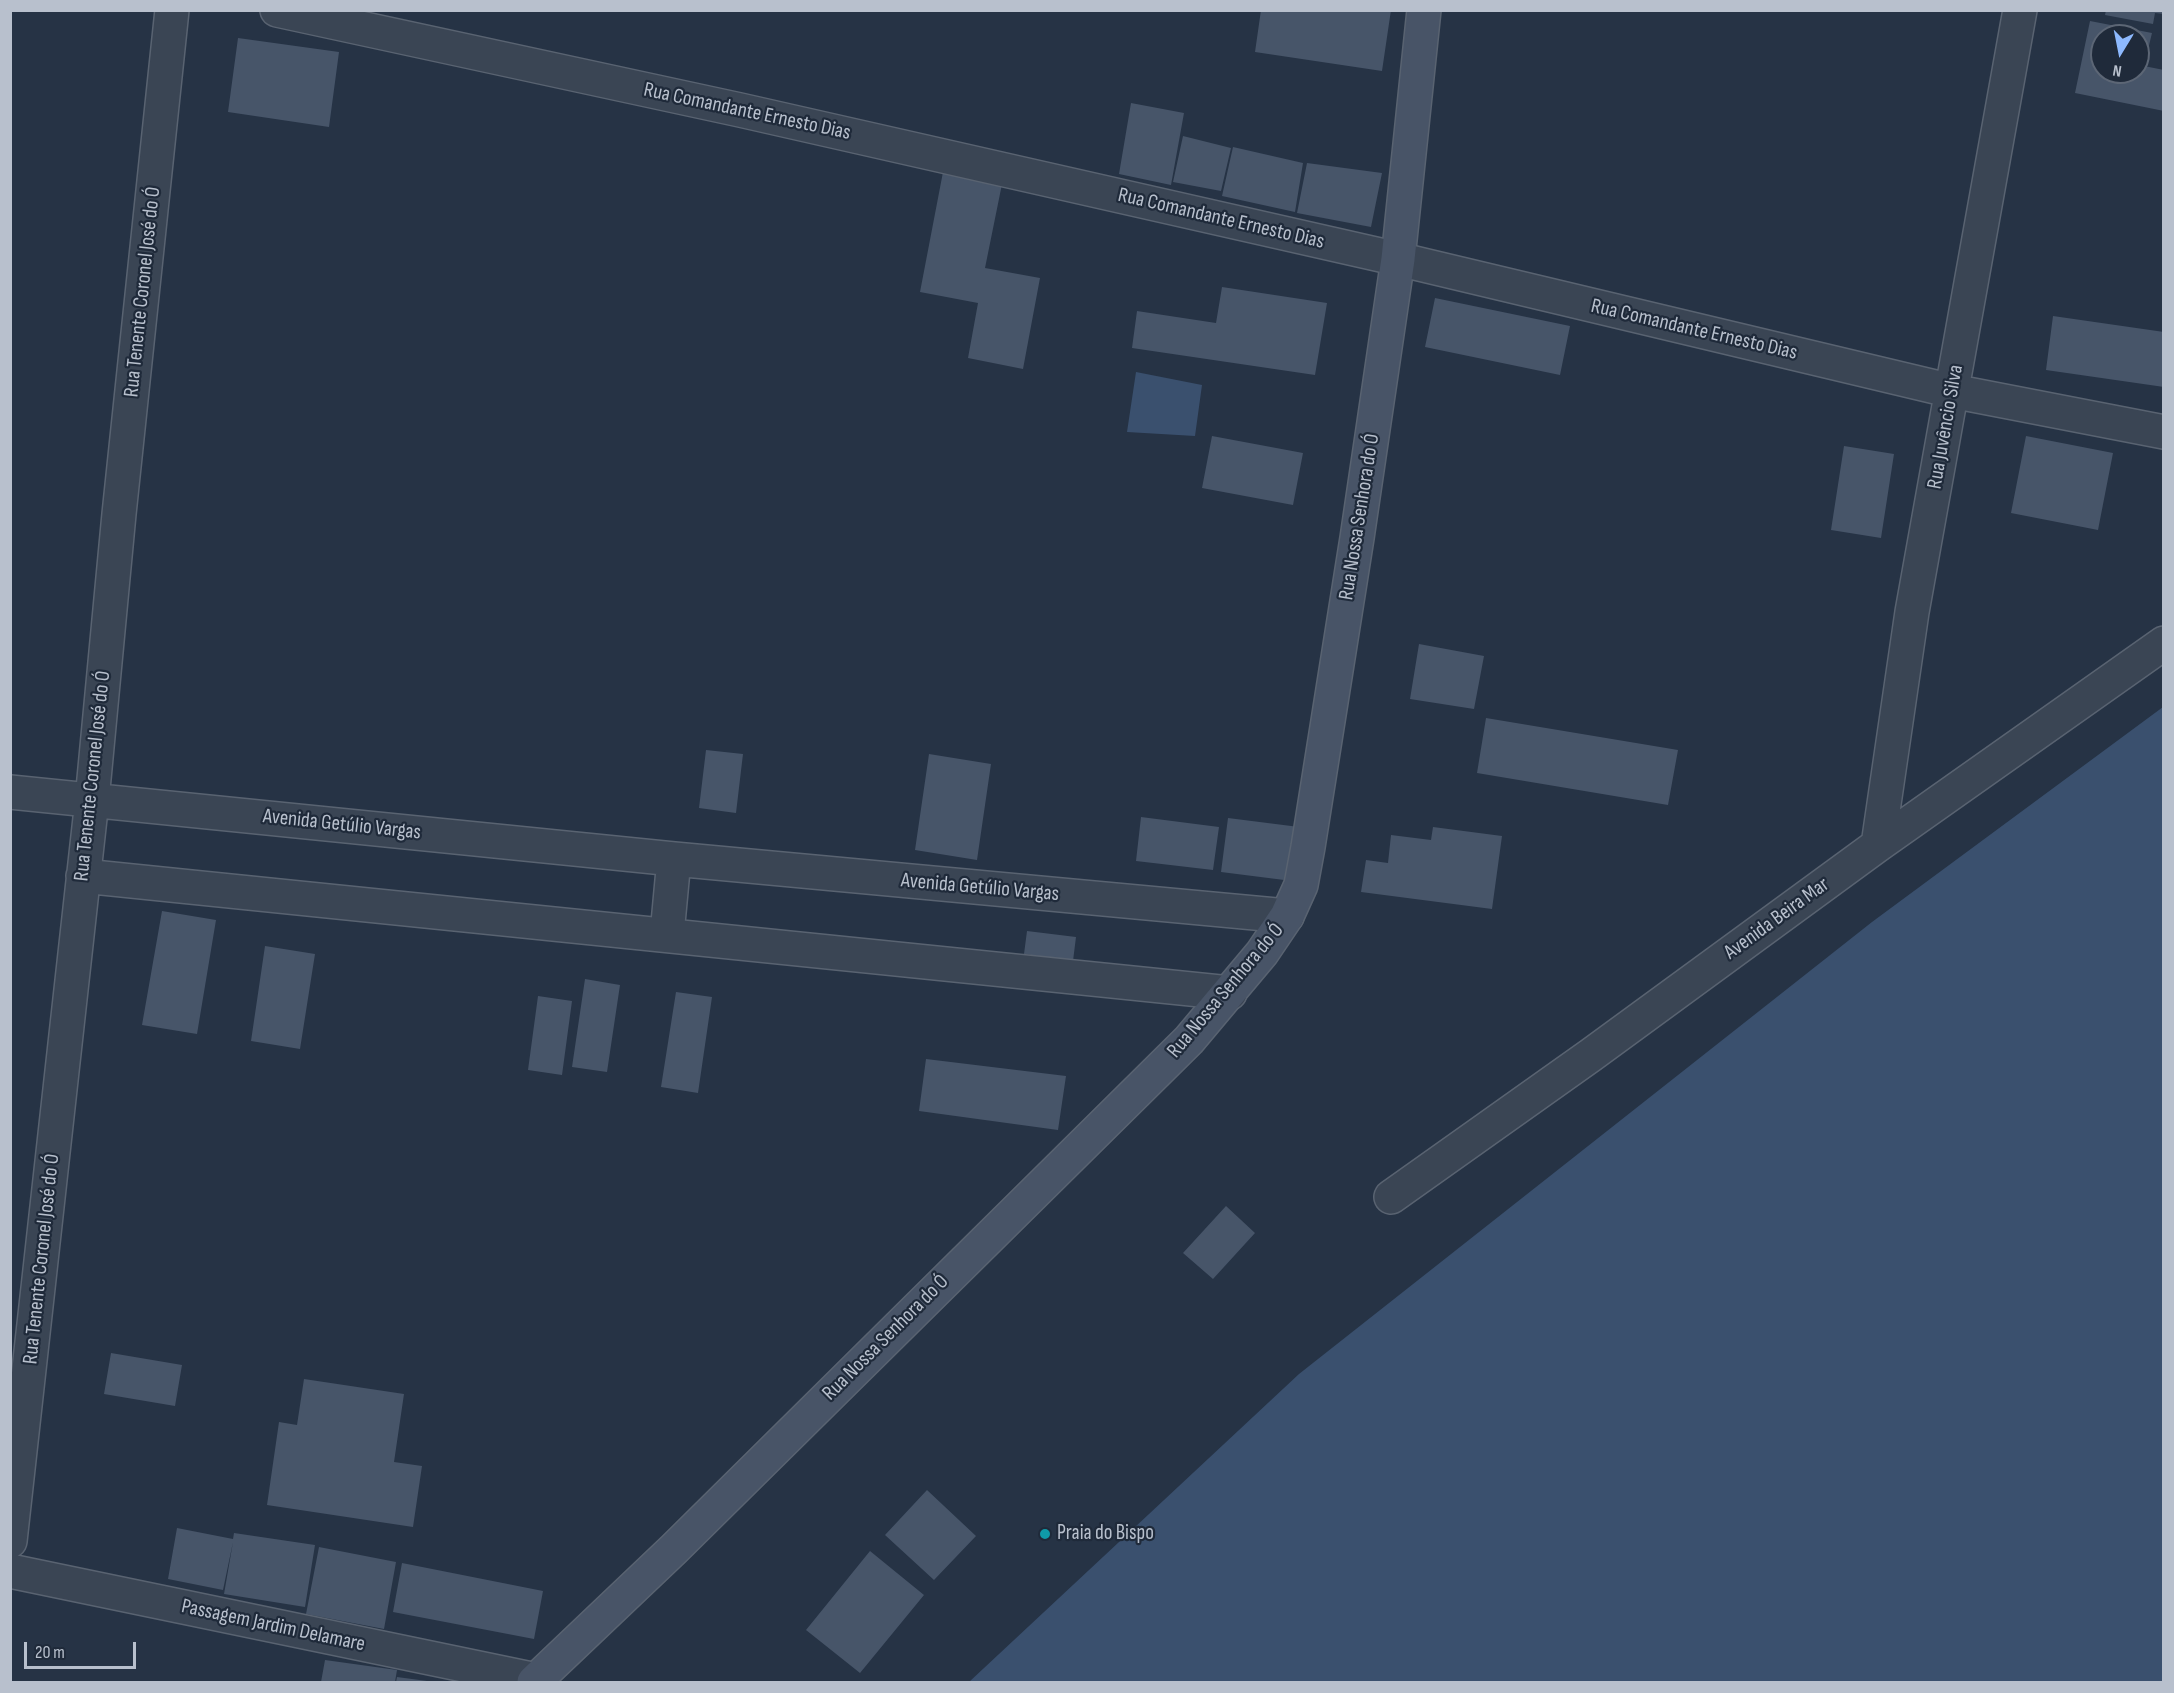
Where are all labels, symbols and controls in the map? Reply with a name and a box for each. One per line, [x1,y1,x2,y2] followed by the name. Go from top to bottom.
[2090,24,2150,84] north arrow
[2111,60,2123,80] text: N
[641,78,853,146] street label: Rua Comandante Ernesto Dias
[1115,183,1327,255] street label: Rua Comandante Ernesto Dias
[119,186,167,398] street label: Rua Tenente Coronel José do Ó
[1588,294,1800,366] street label: Rua Comandante Ernesto Dias
[1923,363,1969,491] street label: Rua Juvêncio Silva
[1334,432,1386,602] street label: Rua Nossa Senhora do Ó
[69,670,117,882] street label: Rua Tenente Coronel José do Ó
[262,804,422,846] street label: Avenida Getúlio Vargas
[900,869,1060,907] street label: Avenida Getúlio Vargas
[1720,872,1834,966] street label: Avenida Beira Mar
[1162,919,1290,1063] street label: Rua Nossa Senhora do Ó
[18,1153,66,1365] street label: Rua Tenente Coronel José do Ó
[818,1270,954,1406] street label: Rua Nossa Senhora do Ó
[1057,1521,1154,1547] place label: Praia do Bispo
[1038,1527,1052,1541] marker: Praia do Bispo
[179,1594,367,1658] street label: Passagem Jardim Delamare
[27,1630,140,1668] scale bar
[35,1642,65,1663] text: 20 m

